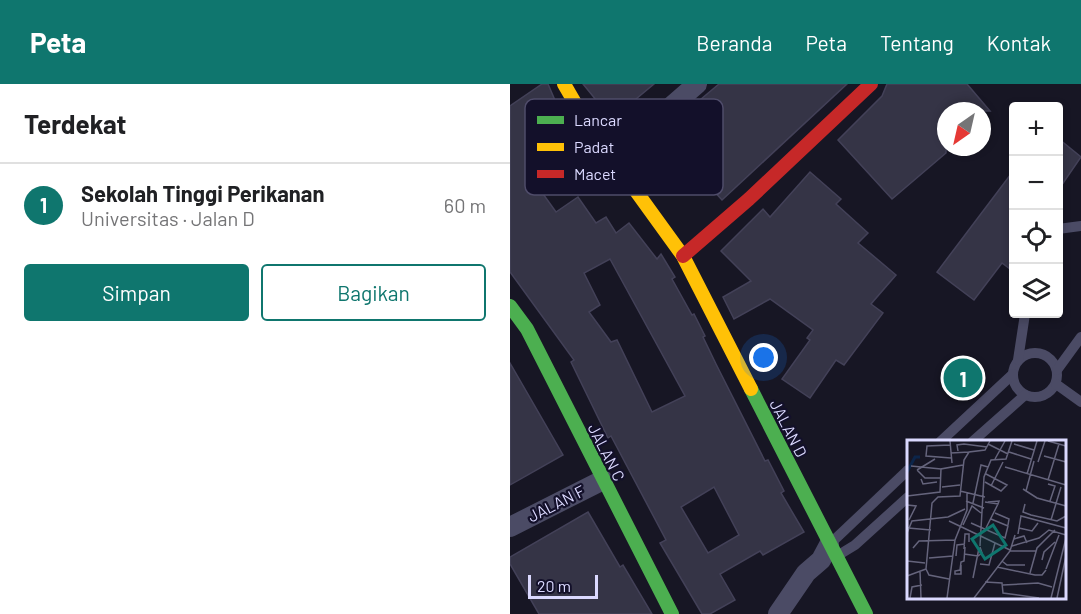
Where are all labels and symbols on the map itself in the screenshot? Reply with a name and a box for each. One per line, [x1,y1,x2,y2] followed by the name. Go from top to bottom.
[525,99,723,195] legend
[937,102,991,156] north arrow
[574,110,622,129] text: Lancar
[574,137,614,156] text: Padat
[574,164,616,183] text: Macet
[749,343,778,372] your location
[944,356,982,400] pin: 1
[766,396,812,460] street label: JALAN D
[584,420,630,484] street label: JALAN C
[907,440,1066,599] inset map
[524,481,588,525] street label: JALAN F
[528,572,598,600] scale bar

